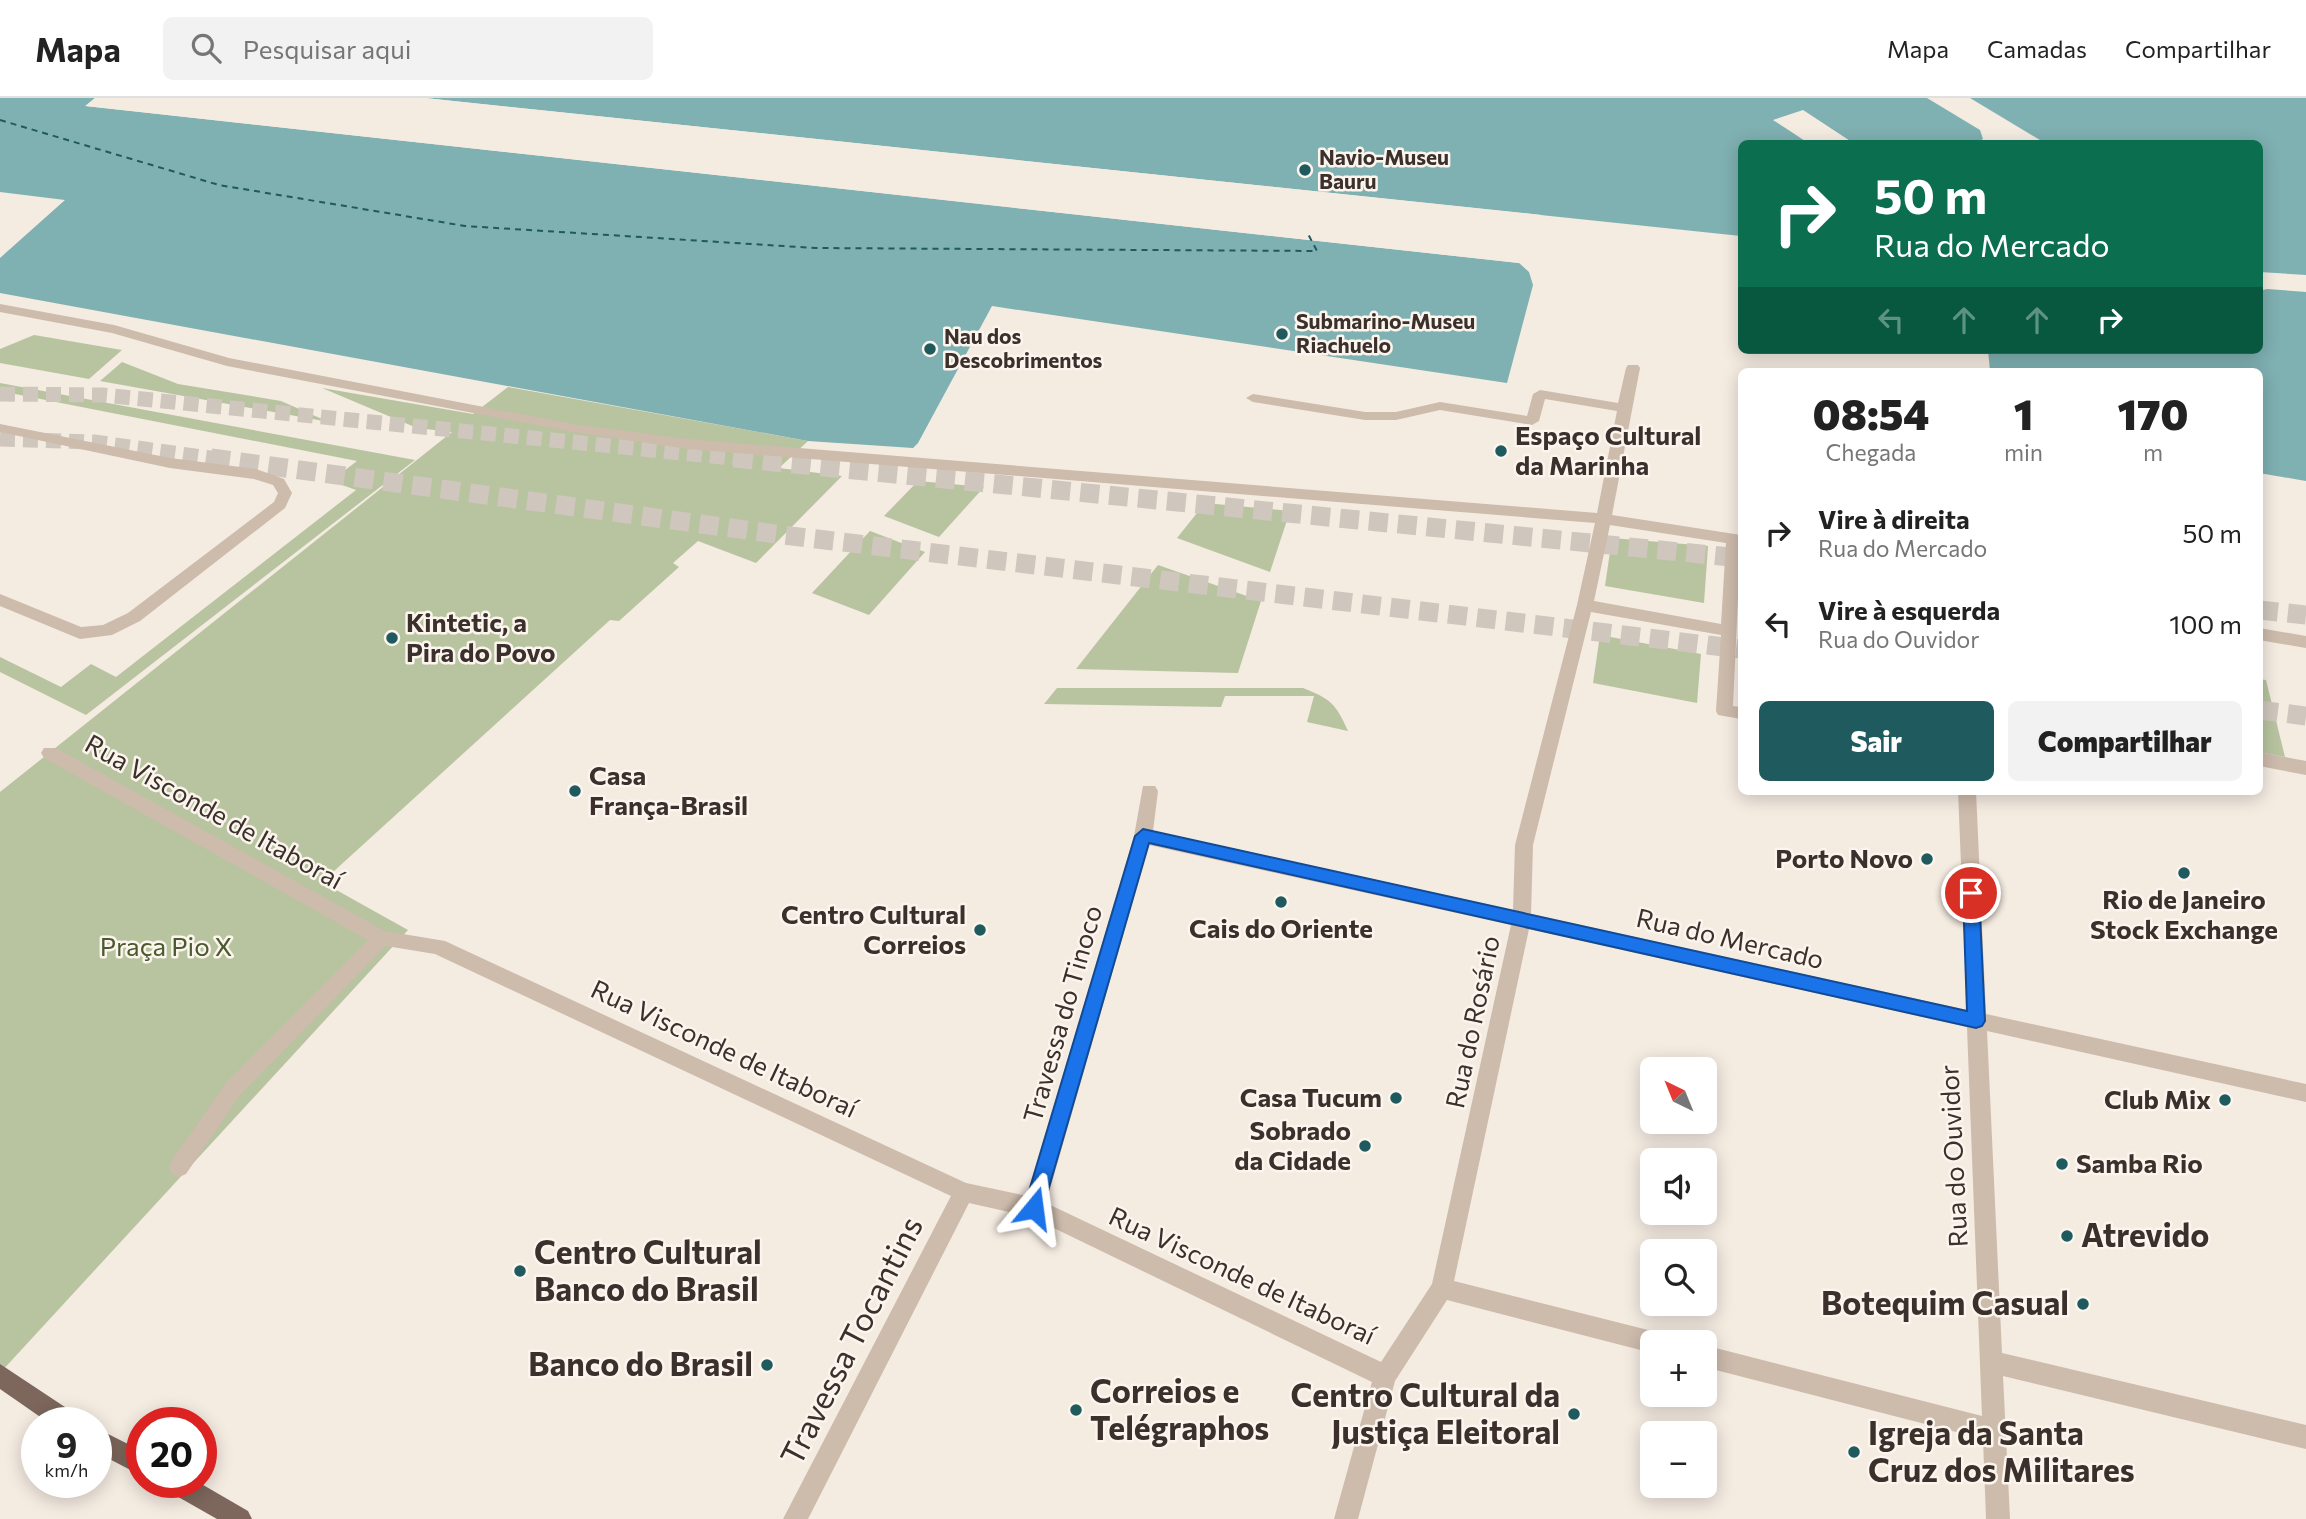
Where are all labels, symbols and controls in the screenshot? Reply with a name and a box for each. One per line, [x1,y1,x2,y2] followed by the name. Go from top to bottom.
[163,17,653,80] search box
[35,28,121,69] text: Mapa
[187,29,225,67] icon: search
[243,33,411,64] text: Pesquisar aqui
[1887,34,1949,63] text: Mapa
[1987,34,2087,63] text: Camadas
[2125,34,2271,63] text: Compartilhar
[1319,144,1449,193] place label: Navio-Museu Bauru
[1297,162,1313,178] marker: Navio-Museu Bauru
[1874,164,1987,224] text: 50 m
[1759,168,1850,259] icon: right
[1874,224,2110,264] text: Rua do Mercado
[1872,301,1910,339] icon: left
[1945,301,1983,339] icon: ahead
[2018,301,2056,339] icon: ahead
[2091,301,2129,339] icon: right
[1296,308,1475,357] place label: Submarino-Museu Riachuelo
[944,323,1103,372] place label: Nau dos Descobrimentos
[1274,326,1290,342] marker: Submarino-Museu Riachuelo
[922,341,938,357] marker: Nau dos Descobrimentos
[1812,387,1929,439] text: 08:54
[2014,387,2033,439] text: 1
[2118,387,2189,439] text: 170
[1515,419,1701,480] place label: Espaço Cultural da Marinha
[1826,438,1916,466] text: Chegada
[2004,438,2043,466] text: min
[2143,438,2163,466] text: m
[1493,443,1509,459] marker: Espaço Cultural da Marinha
[1818,503,1970,534] text: Vire à direita
[1759,514,1797,552] icon: right
[2182,517,2242,548] text: 50 m
[1818,534,1987,562] text: Rua do Mercado
[1818,594,2000,625] text: Vire à esquerda
[1759,605,1797,643] icon: left
[406,606,556,667] place label: Kintetic, a Pira do Povo
[2169,608,2242,639] text: 100 m
[1818,625,1980,653] text: Rua do Ouvidor
[384,630,400,646] marker: Kintetic, a Pira do Povo
[1759,701,1994,781] button: Sair
[2008,701,2242,781] button: Compartilhar
[80,727,350,895] street label: Rua Visconde de Itaboraí
[589,759,748,820] place label: Casa França-Brasil
[567,783,583,799] marker: Casa França-Brasil
[1775,842,1913,873] place label: Porto Novo
[1919,851,1935,867] marker: Porto Novo
[1941,863,2001,923] pin
[2176,865,2192,881] marker: Rio de Janeiro Stock Exchange
[1952,874,1990,912] icon: arrive
[2090,883,2278,944] place label: Rio de Janeiro Stock Exchange
[1273,894,1289,910] marker: Cais do Oriente
[781,898,966,959] place label: Centro Cultural Correios
[1016,901,1107,1126] street label: Travessa do Tinoco
[1634,901,1827,974] street label: Rua do Mercado
[1189,912,1373,943] place label: Cais do Oriente
[972,922,988,938] marker: Centro Cultural Correios
[100,930,232,961] park label: Praça Pio X
[1438,933,1505,1111] street label: Rua do Rosário
[587,972,864,1124] street label: Rua Visconde de Itaboraí
[1640,1057,1717,1134] north arrow
[1640,1057,1717,1498] map controls
[1932,1064,1973,1248] street label: Rua do Ouvidor
[1240,1081,1382,1112] place label: Casa Tucum
[2104,1083,2211,1114] place label: Club Mix
[1388,1090,1404,1106] marker: Casa Tucum
[2217,1092,2233,1108] marker: Club Mix
[1234,1114,1351,1175] place label: Sobrado da Cidade
[1357,1138,1373,1154] marker: Sobrado da Cidade
[2076,1147,2203,1178] place label: Samba Rio
[1640,1148,1717,1225] button: sound
[2054,1156,2070,1172] marker: Samba Rio
[997,1171,1071,1245] position arrow
[1105,1199,1382,1351] street label: Rua Visconde de Itaboraí
[770,1209,930,1471] street label: Travessa Tocantins
[2081,1214,2209,1254] place label: Atrevido
[2059,1228,2075,1244] marker: Atrevido
[534,1231,762,1308] place label: Centro Cultural Banco do Brasil
[1640,1239,1717,1316] button: search
[512,1263,528,1279] marker: Centro Cultural Banco do Brasil
[1821,1282,2069,1322] place label: Botequim Casual
[2075,1296,2091,1312] marker: Botequim Casual
[1640,1330,1717,1407] button: +
[528,1343,753,1383] place label: Banco do Brasil
[759,1357,775,1373] marker: Banco do Brasil
[1090,1370,1269,1447] place label: Correios e Telégraphos
[1290,1374,1560,1451] place label: Centro Cultural da Justiça Eleitoral
[1068,1402,1084,1418] marker: Correios e Telégraphos
[1566,1406,1582,1422] marker: Centro Cultural da Justiça Eleitoral
[126,1407,217,1498] speed limit sign: 20
[1868,1412,2135,1489] place label: Igreja da Santa Cruz dos Militares
[1640,1421,1717,1498] button: −
[56,1422,77,1465] text: 9
[1846,1444,1862,1460] marker: Igreja da Santa Cruz dos Militares
[45,1459,88,1481] text: km/h

